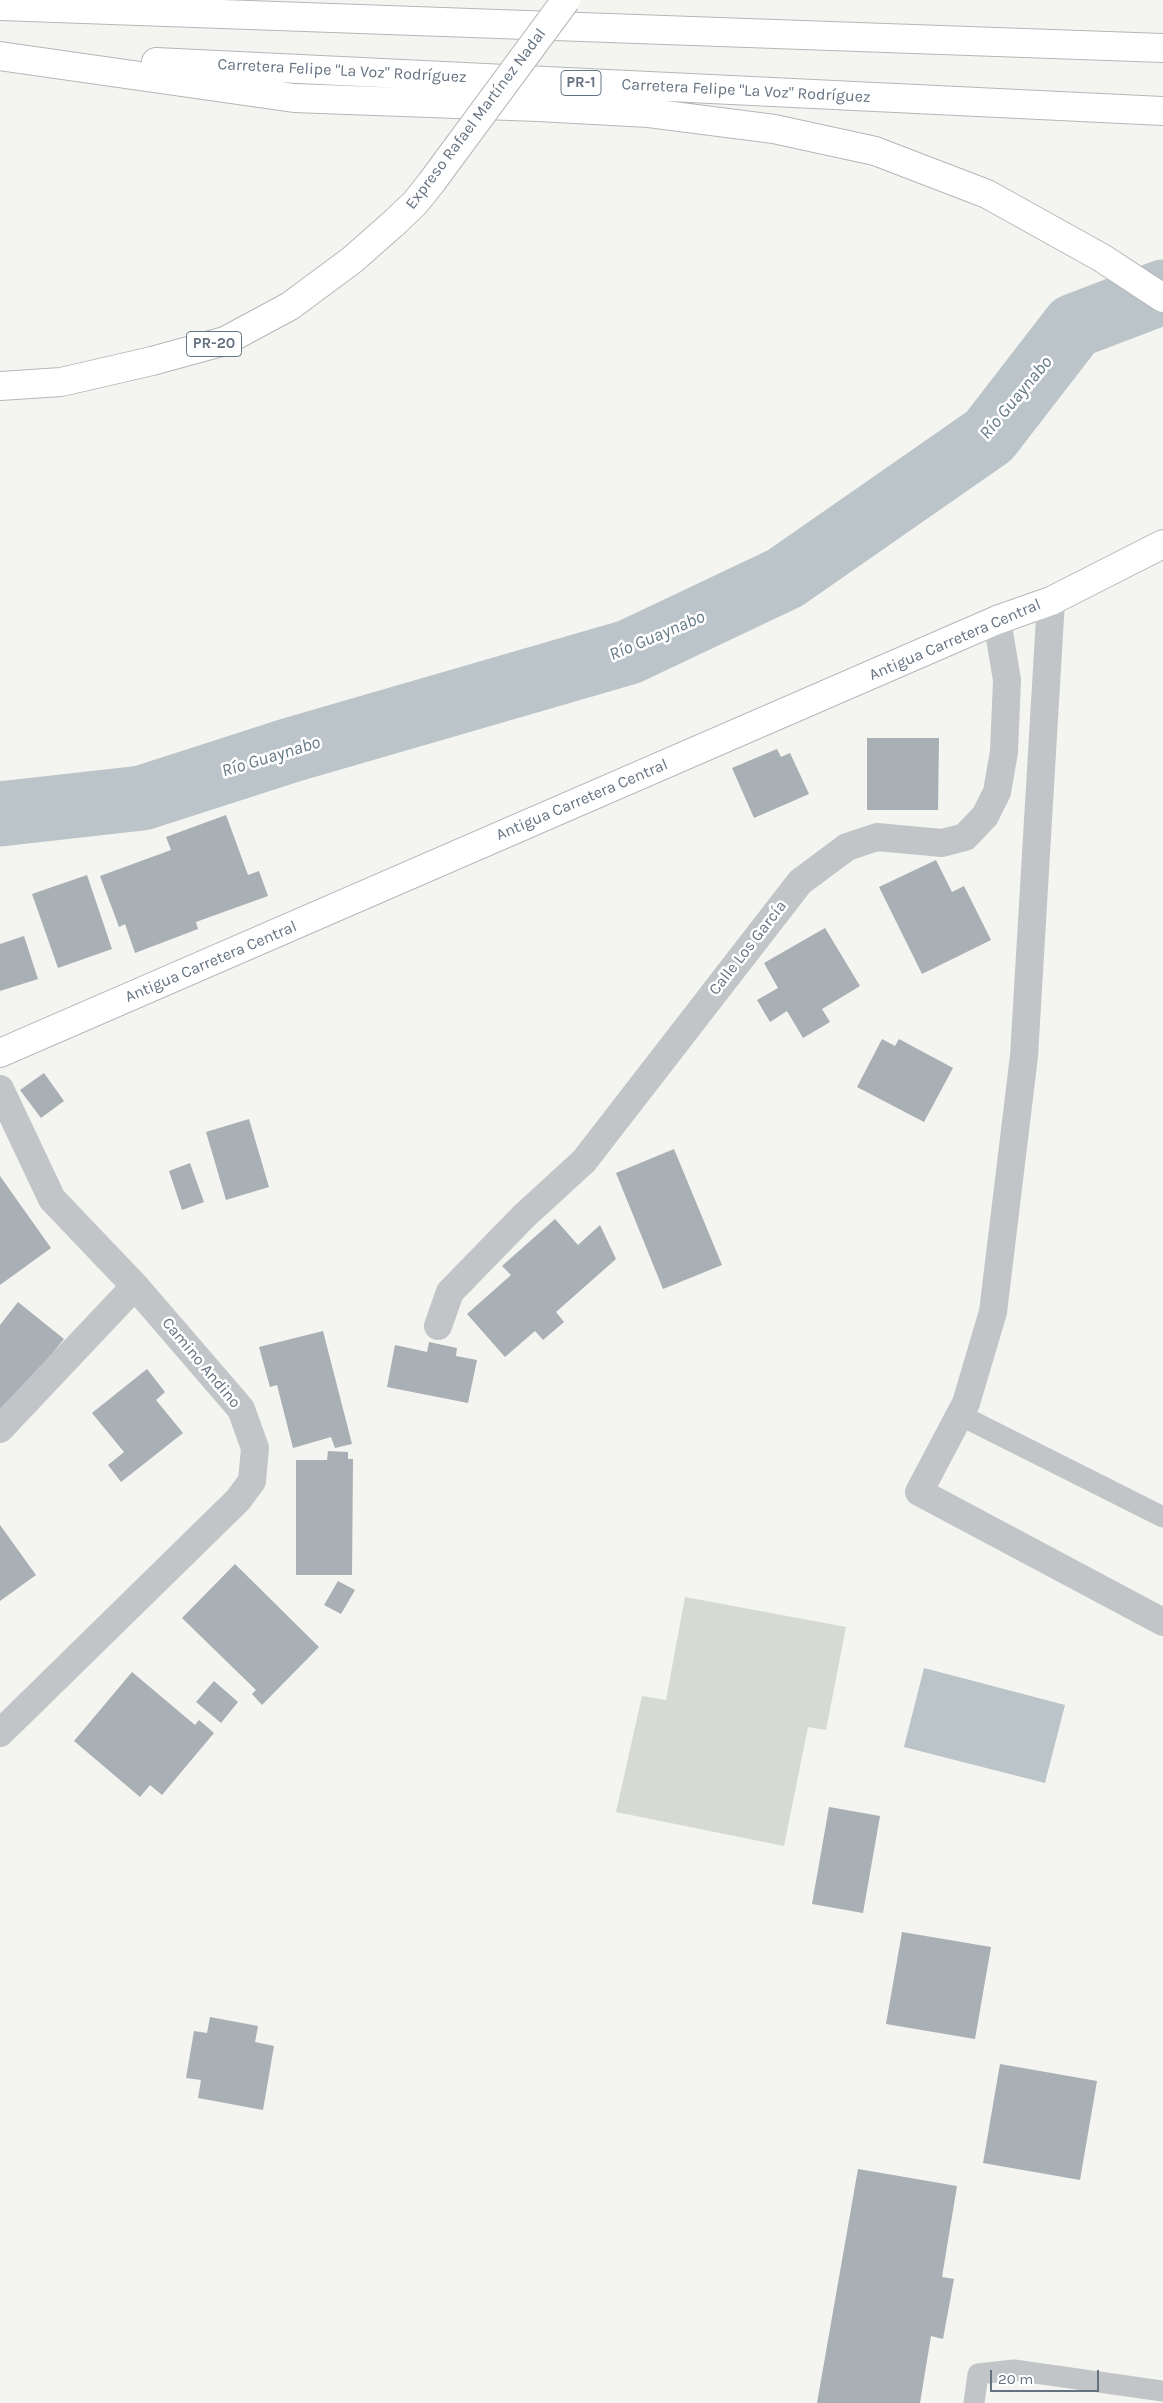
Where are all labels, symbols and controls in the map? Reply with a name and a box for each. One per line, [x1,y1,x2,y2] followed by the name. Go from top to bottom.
[402,25,550,213] street label: Expreso Rafael Martínez Nadal
[217,55,467,87] street label: Carretera Felipe "La Voz" Rodríguez
[561,70,601,96] road number: PR-1
[621,75,871,107] street label: Carretera Felipe "La Voz" Rodríguez
[186,332,242,356] road number: PR-20
[975,352,1057,444] water label: Río Guaynabo
[866,595,1044,685] street label: Antigua Carretera Central
[606,606,708,666] water label: Río Guaynabo
[219,732,323,782] water label: Río Guaynabo
[493,755,671,845] street label: Antigua Carretera Central
[705,897,791,999] street label: Calle Los García
[122,917,300,1007] street label: Antigua Carretera Central
[158,1314,244,1412] street label: Camino Andino
[993,2360,1102,2392] scale bar
[998,2370,1033,2388] text: 20 m

